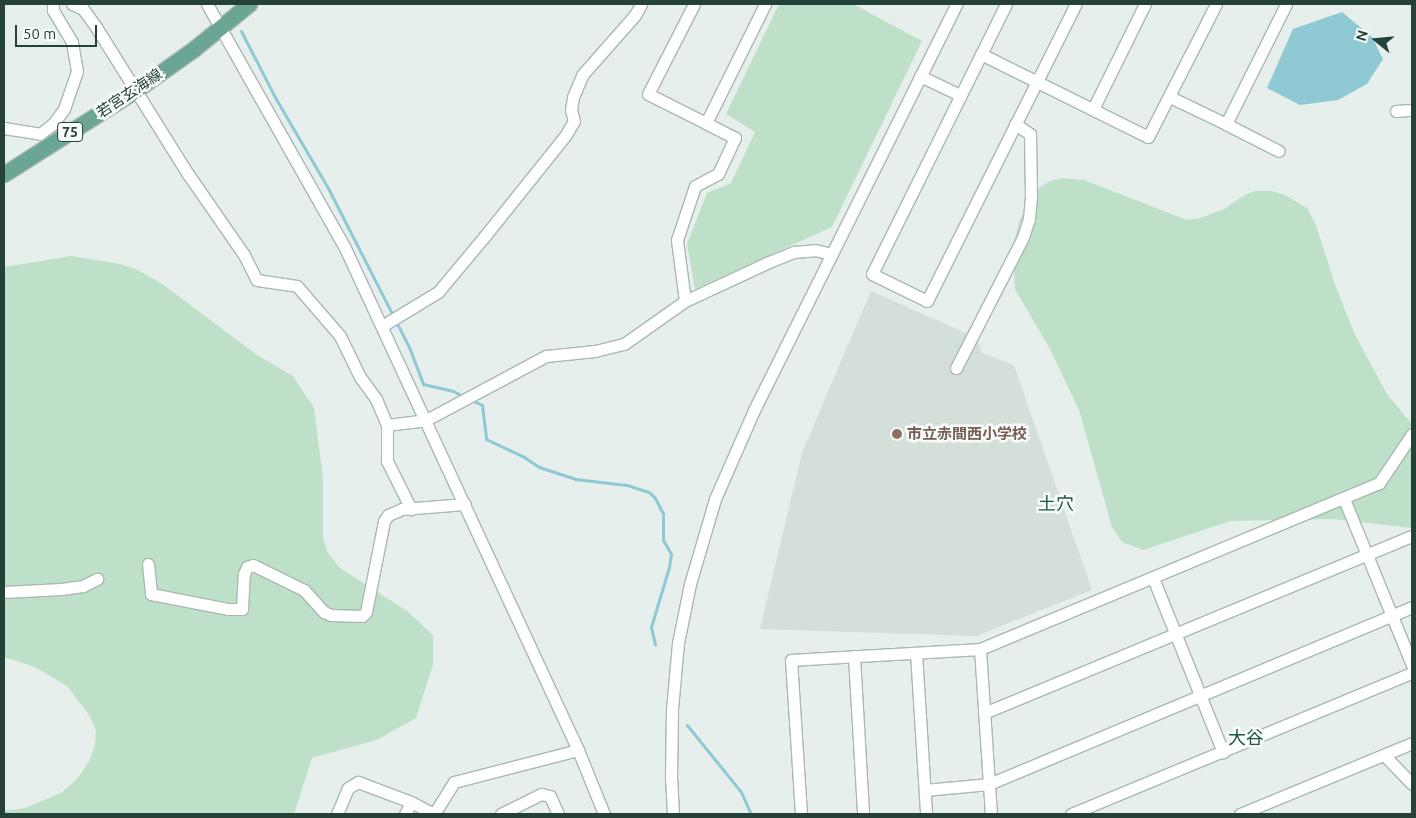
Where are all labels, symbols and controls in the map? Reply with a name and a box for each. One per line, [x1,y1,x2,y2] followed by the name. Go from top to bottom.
[18,15,100,47] scale bar
[1351,15,1401,65] north arrow
[23,25,56,42] text: 50 m
[1352,28,1371,43] text: N
[93,65,165,121] street label: 若宮玄海線
[56,120,84,144] road number: 75
[907,425,1027,443] place label: 市立赤間西小学校
[891,428,903,440] marker: 市立赤間西小学校
[1038,492,1074,514] district label: 土穴
[1228,726,1264,748] district label: 大谷

